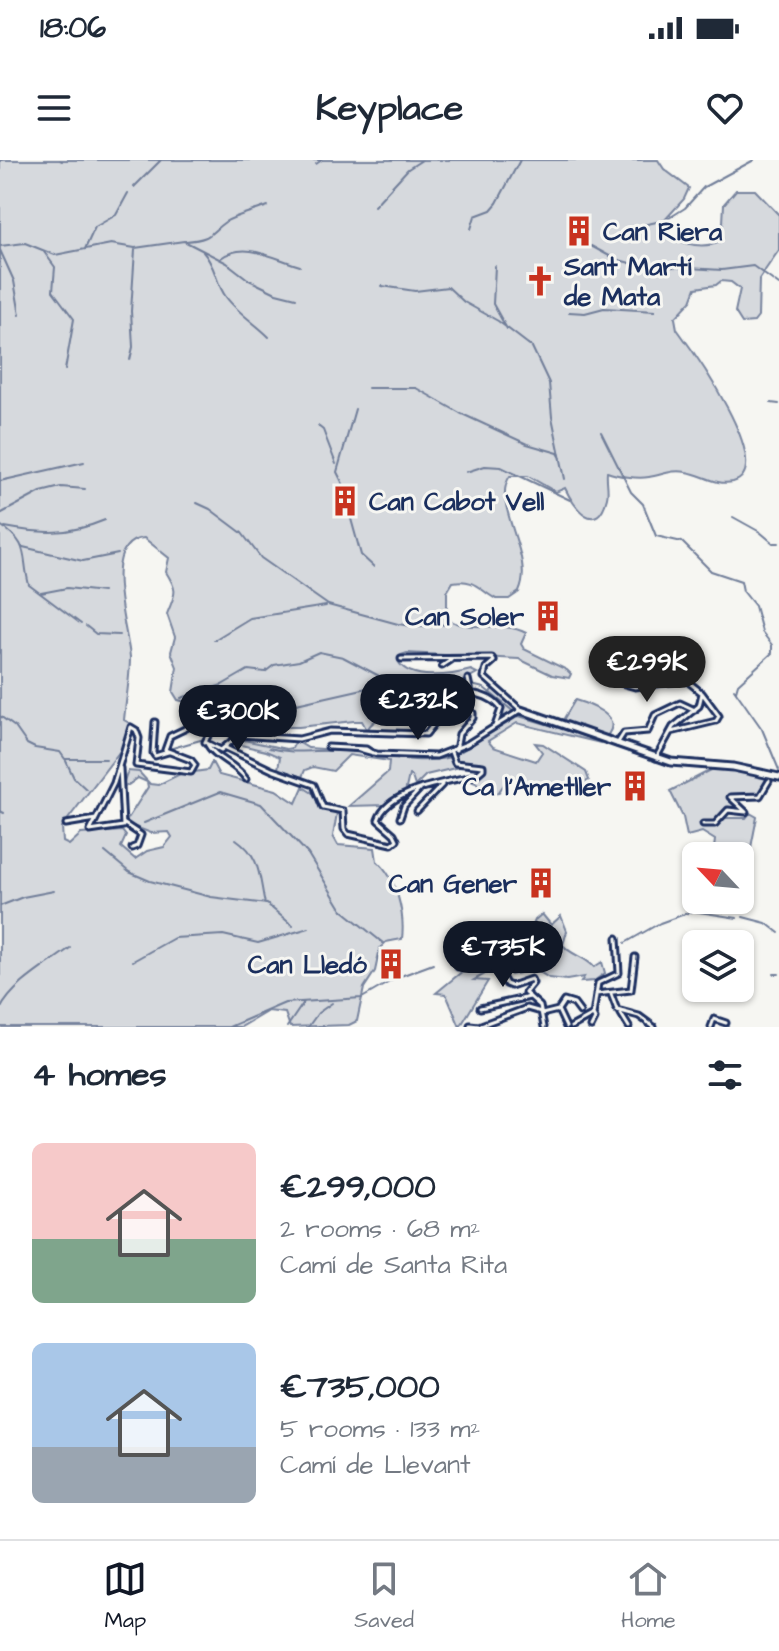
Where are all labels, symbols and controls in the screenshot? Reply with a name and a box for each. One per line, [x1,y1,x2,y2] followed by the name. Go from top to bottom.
[40,7,106,49] text: 18:06
[316,83,463,134] text: Keyplace
[32,86,76,130] icon: menu
[703,86,747,130] icon: heart
[562,214,596,248] building icon: Can Riera
[603,214,723,250] place label: Can Riera
[563,249,692,315] place label: Sant Martí de Mata
[523,264,557,298] church icon: Sant Martí de Mata
[328,484,362,518] building icon: Can Cabot Vell
[369,484,544,520] place label: Can Cabot Vell
[405,599,525,635] place label: Can Soler
[531,599,565,633] building icon: Can Soler
[591,636,703,704] pin: €299K
[607,644,687,680] text: €299K
[362,674,474,742] pin: €232K
[378,682,458,718] text: €232K
[182,685,294,753] pin: €300K
[197,693,279,729] text: €300K
[463,769,612,805] place label: Ca l'Ametller
[618,769,652,803] building icon: Ca l'Ametller
[682,842,754,914] north arrow
[682,842,754,1002] map controls
[388,866,518,902] place label: Can Gener
[524,866,558,900] building icon: Can Gener
[447,921,559,989] pin: €735K
[461,929,545,965] text: €735K
[682,930,754,1002] button: layers
[248,947,367,983] place label: Can Lledó
[374,947,408,981] building icon: Can Lledó
[32,1051,167,1099] text: 4 homes
[703,1053,747,1097] icon: filters
[280,1163,436,1211] text: €299,000
[96,1175,192,1271] icon: home
[280,1211,480,1247] text: 2 rooms · 68 m²
[280,1247,507,1283] text: Camí de Santa Rita
[280,1363,440,1411] text: €735,000
[96,1375,192,1471] icon: home
[280,1411,480,1447] text: 5 rooms · 133 m²
[280,1447,470,1483] text: Camí de Llevant
[103,1557,147,1636] tab: Map
[354,1557,414,1636] tab: Saved
[621,1557,676,1636] tab: Home

